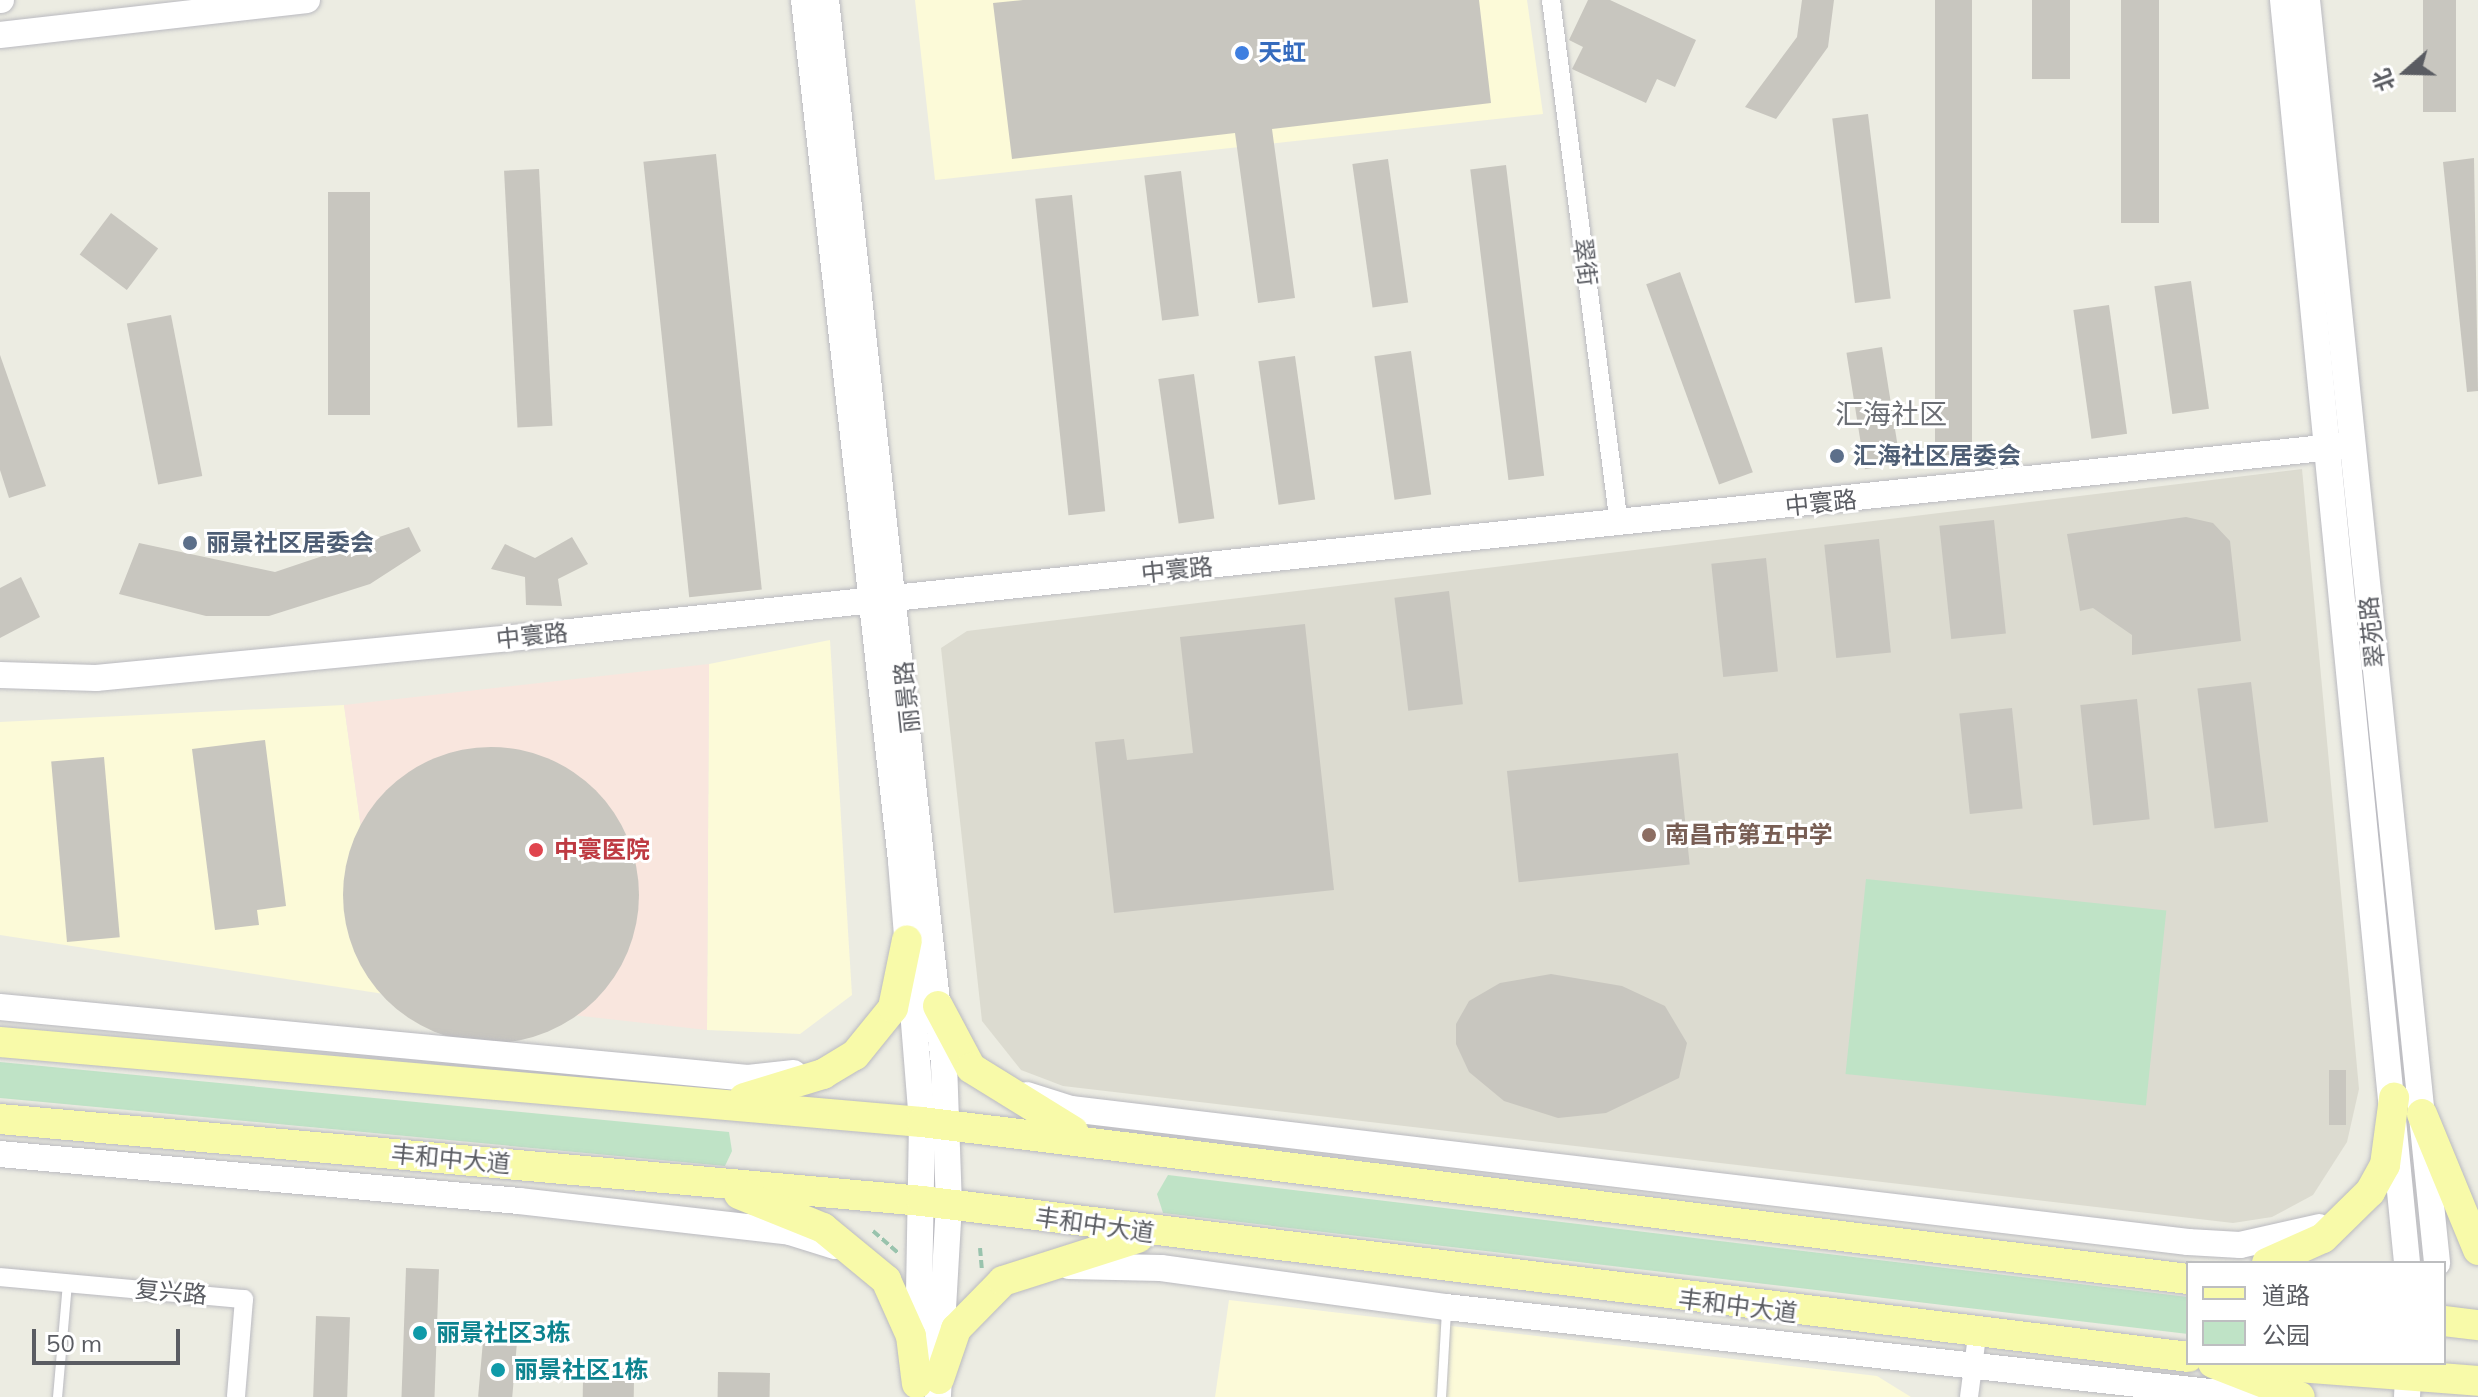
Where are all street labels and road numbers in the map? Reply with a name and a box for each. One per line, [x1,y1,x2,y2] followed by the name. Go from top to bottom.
[1568,236,1602,288] street label: 翠街
[1784,485,1858,521] street label: 中寰路
[1140,552,1214,588] street label: 中寰路
[2354,595,2390,669] street label: 翠苑路
[495,618,569,654] street label: 中寰路
[889,660,925,734] street label: 丽景路
[390,1139,512,1179] street label: 丰和中大道
[1034,1202,1156,1248] street label: 丰和中大道
[134,1275,208,1309] street label: 复兴路
[1677,1284,1799,1328] street label: 丰和中大道

